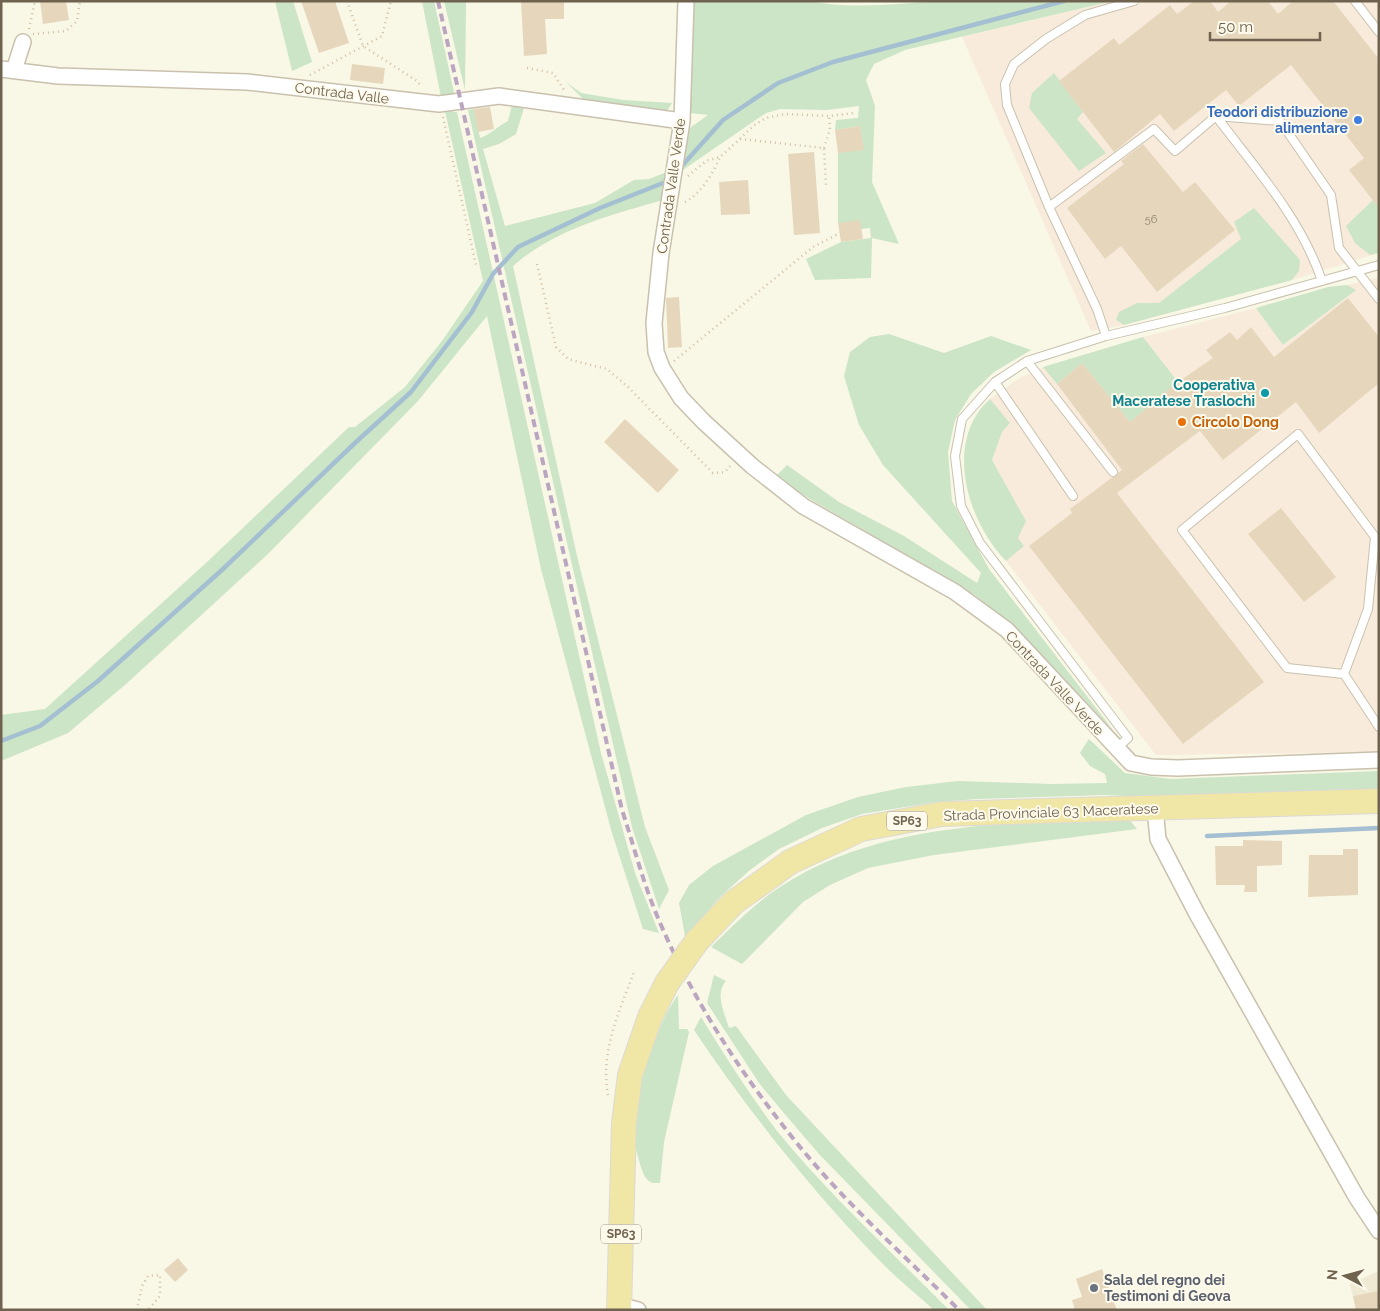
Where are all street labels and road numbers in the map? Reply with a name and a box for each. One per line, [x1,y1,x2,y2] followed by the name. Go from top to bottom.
[294,79,390,107] street label: Contrada Valle
[654,117,688,255] street label: Contrada Valle Verde
[1003,628,1107,738] street label: Contrada Valle Verde
[943,800,1159,824] street label: Strada Provinciale 63 Maceratese
[887,811,927,830] road number: SP63
[601,1224,641,1244] road number: SP63

